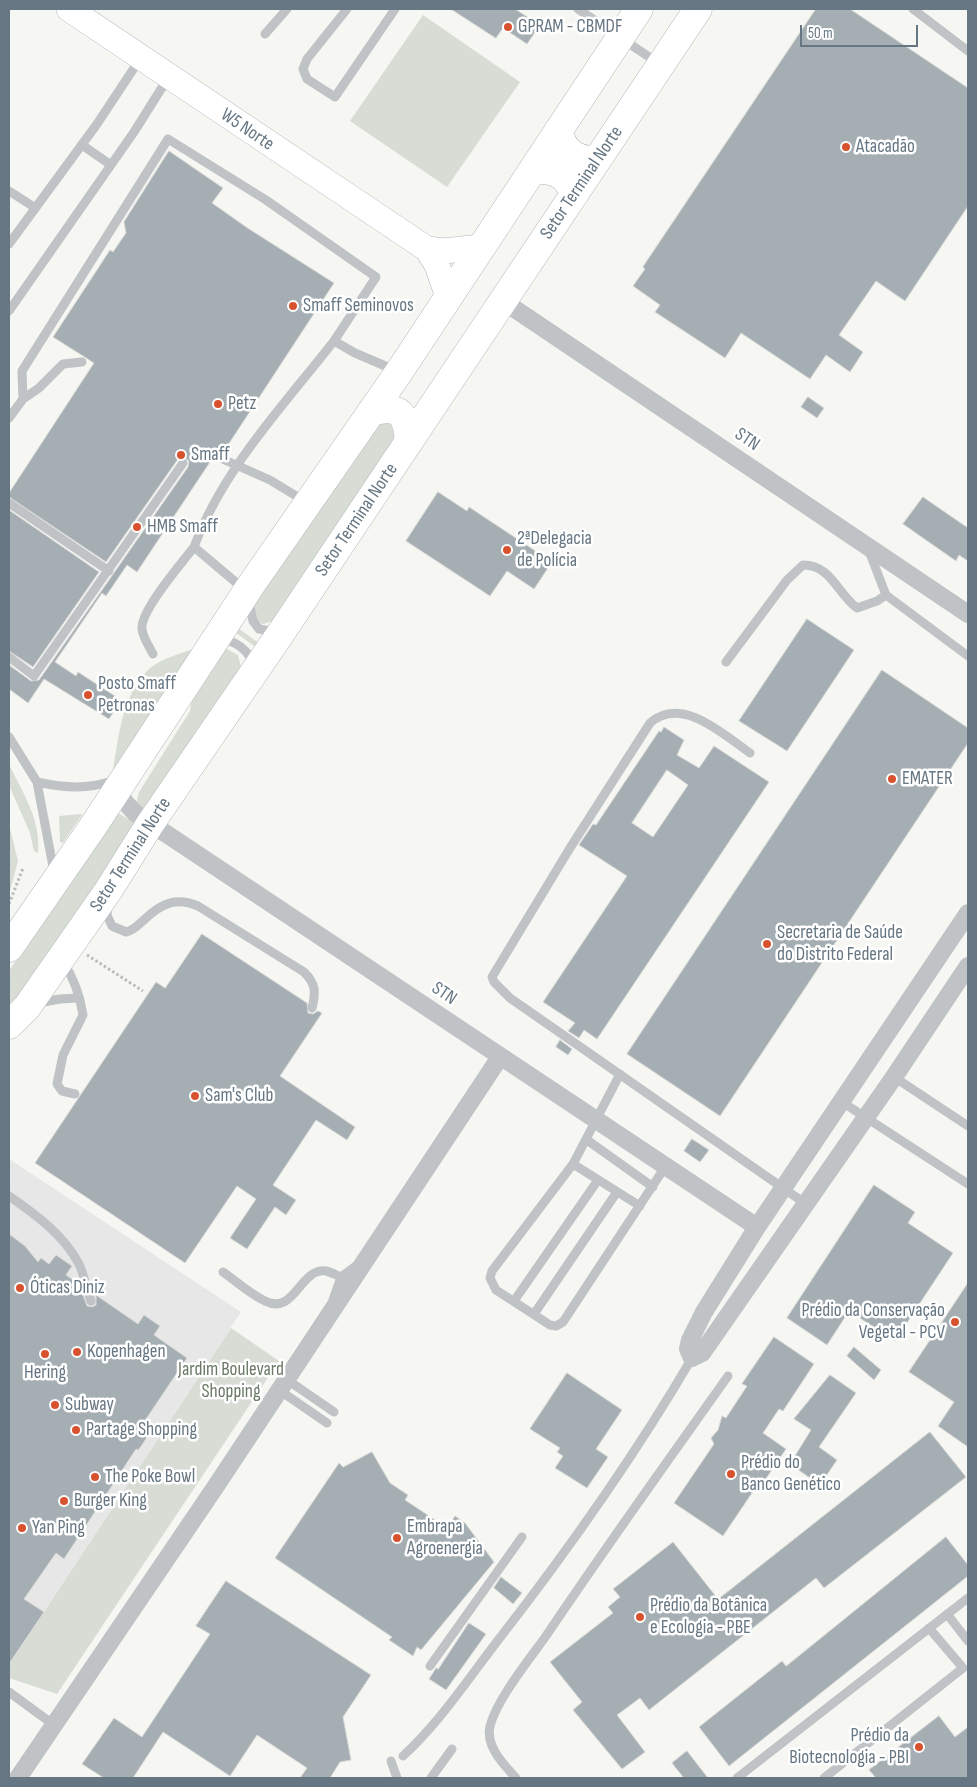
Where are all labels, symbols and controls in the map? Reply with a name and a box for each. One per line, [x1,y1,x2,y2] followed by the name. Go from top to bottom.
[802,15,920,47] scale bar
[518,16,622,38] place label: GPRAM - CBMDF
[502,21,514,33] marker: GPRAM - CBMDF
[808,24,833,43] text: 50 m
[216,104,278,156] street label: W5 Norte
[536,122,628,244] street label: Setor Terminal Norte
[856,136,915,158] place label: Atacadão
[840,141,852,153] marker: Atacadão
[303,295,414,317] place label: Smaff Seminovos
[287,300,299,312] marker: Smaff Seminovos
[228,393,256,415] place label: Petz
[212,398,224,410] marker: Petz
[730,423,764,457] street label: STN
[191,444,230,466] place label: Smaff
[175,449,187,461] marker: Smaff
[311,459,403,581] street label: Setor Terminal Norte
[147,516,218,538] place label: HMB Smaff
[131,521,143,533] marker: HMB Smaff
[517,528,592,572] place label: 2ªDelegacia de Polícia
[501,544,513,556] marker: 2ªDelegacia de Polícia
[98,673,176,717] place label: Posto Smaff Petronas
[82,689,94,701] marker: Posto Smaff Petronas
[902,768,953,790] place label: EMATER
[886,773,898,785] marker: EMATER
[86,794,176,916] street label: Setor Terminal Norte
[777,922,903,966] place label: Secretaria de Saúde do Distrito Federal
[761,938,773,950] marker: Secretaria de Saúde do Distrito Federal
[427,977,461,1011] street label: STN
[205,1085,273,1107] place label: Sam's Club
[189,1090,201,1102] marker: Sam's Club
[30,1277,105,1299] place label: Óticas Diniz
[14,1282,26,1294] marker: Óticas Diniz
[802,1300,945,1344] place label: Prédio da Conservação Vegetal - PCV
[949,1316,961,1328] marker: Prédio da Conservação Vegetal - PCV
[87,1341,166,1363] place label: Kopenhagen
[71,1346,83,1358] marker: Kopenhagen
[39,1348,51,1360] marker: Hering
[178,1359,284,1403] park label: Jardim Boulevard Shopping
[24,1362,66,1384] place label: Hering
[65,1394,114,1416] place label: Subway
[49,1399,61,1411] marker: Subway
[86,1419,197,1441] place label: Partage Shopping
[70,1424,82,1436] marker: Partage Shopping
[741,1452,841,1496] place label: Prédio do Banco Genético
[105,1466,195,1488] place label: The Poke Bowl
[725,1468,737,1480] marker: Prédio do Banco Genético
[89,1471,101,1483] marker: The Poke Bowl
[74,1490,147,1512] place label: Burger King
[58,1495,70,1507] marker: Burger King
[407,1516,483,1560] place label: Embrapa Agroenergia
[32,1517,85,1539] place label: Yan Ping
[16,1522,28,1534] marker: Yan Ping
[391,1532,403,1544] marker: Embrapa Agroenergia
[650,1595,767,1639] place label: Prédio da Botânica e Ecologia - PBE
[634,1611,646,1623] marker: Prédio da Botânica e Ecologia - PBE
[789,1725,909,1769] place label: Prédio da Biotecnologia - PBI
[913,1741,925,1753] marker: Prédio da Biotecnologia - PBI

